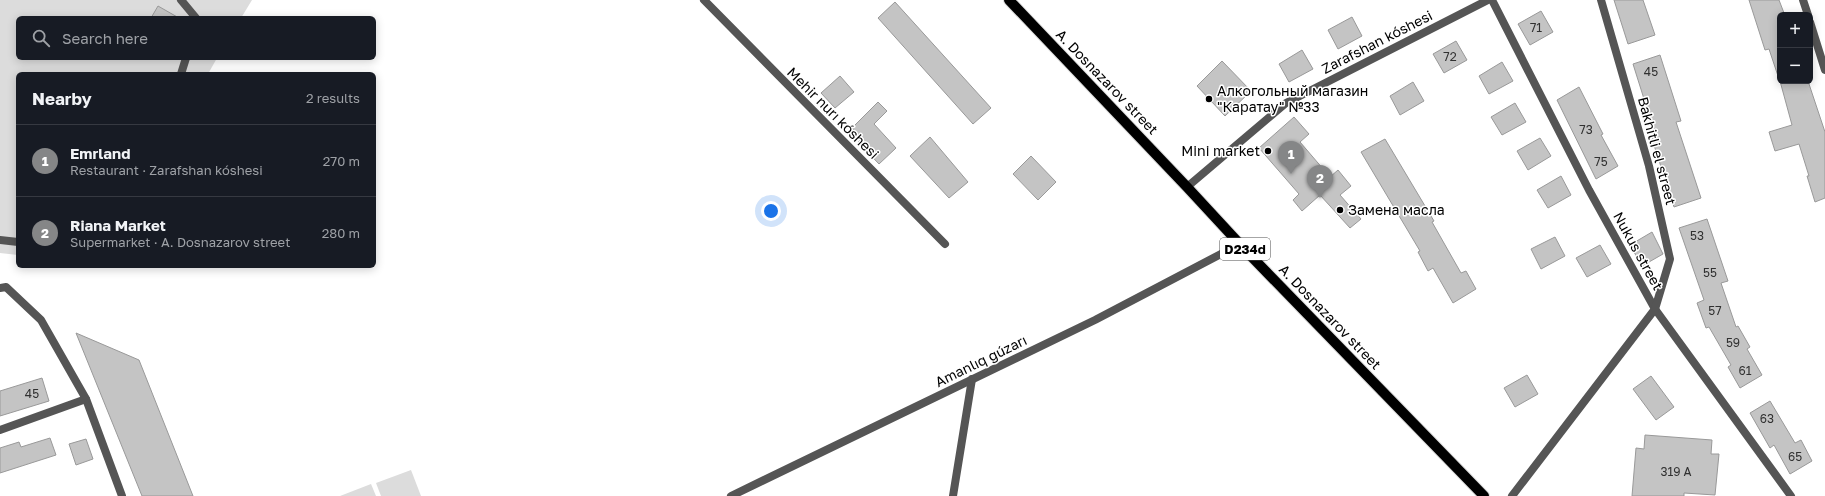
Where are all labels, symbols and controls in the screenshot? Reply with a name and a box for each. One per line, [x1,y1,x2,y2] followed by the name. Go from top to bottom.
[1319,6,1435,77] street label: Zarafshan kóshesi
[1777,12,1813,84] map controls
[1777,12,1813,48] button: +
[16,16,376,60] search box
[1530,20,1542,35] house number: 71
[1053,26,1162,138] street label: A. Dosnazarov street
[30,27,52,49] icon: search
[62,29,148,47] text: Search here
[1777,48,1813,84] button: −
[1443,49,1457,64] house number: 72
[784,63,883,162] street label: Mehir nurı kóshesi
[1644,64,1658,79] house number: 45
[1217,82,1368,115] place label: Алкогольный магазин "Каратау" №33
[32,88,92,109] text: Nearby
[306,90,360,106] text: 2 results
[1204,94,1214,104] marker: Алкогольный магазин "Каратау" №33
[1635,95,1680,207] street label: Bakhitli el street
[1579,122,1593,137] house number: 73
[1278,141,1304,174] pin: 1
[1181,142,1260,159] place label: Mini market
[70,144,130,162] text: Emrland
[1263,146,1273,156] marker: Mini market
[42,153,48,169] text: 1
[323,153,360,169] text: 270 m
[1594,154,1608,169] house number: 75
[70,162,263,178] text: Restaurant · Zarafshan kóshesi
[1307,165,1333,198] pin: 2
[761,201,781,221] your location
[1348,201,1445,218] place label: Замена масла
[1335,205,1345,215] marker: Замена масла
[1610,209,1667,293] street label: Nukus street
[70,216,166,234] text: Riana Market
[41,225,49,241] text: 2
[322,225,360,241] text: 280 m
[1690,228,1704,243] house number: 53
[70,234,290,250] text: Supermarket · A. Dosnazarov street
[1220,238,1270,260] road number: D234d
[1276,261,1385,373] street label: A. Dosnazarov street
[1703,265,1717,280] house number: 55
[1708,303,1722,318] house number: 57
[932,331,1029,390] street label: Amanlıq gúzarı
[1726,335,1740,350] house number: 59
[1738,363,1752,378] house number: 61
[25,386,39,401] house number: 45
[1760,411,1774,426] house number: 63
[1788,449,1802,464] house number: 65
[1660,464,1692,479] house number: 319 А

